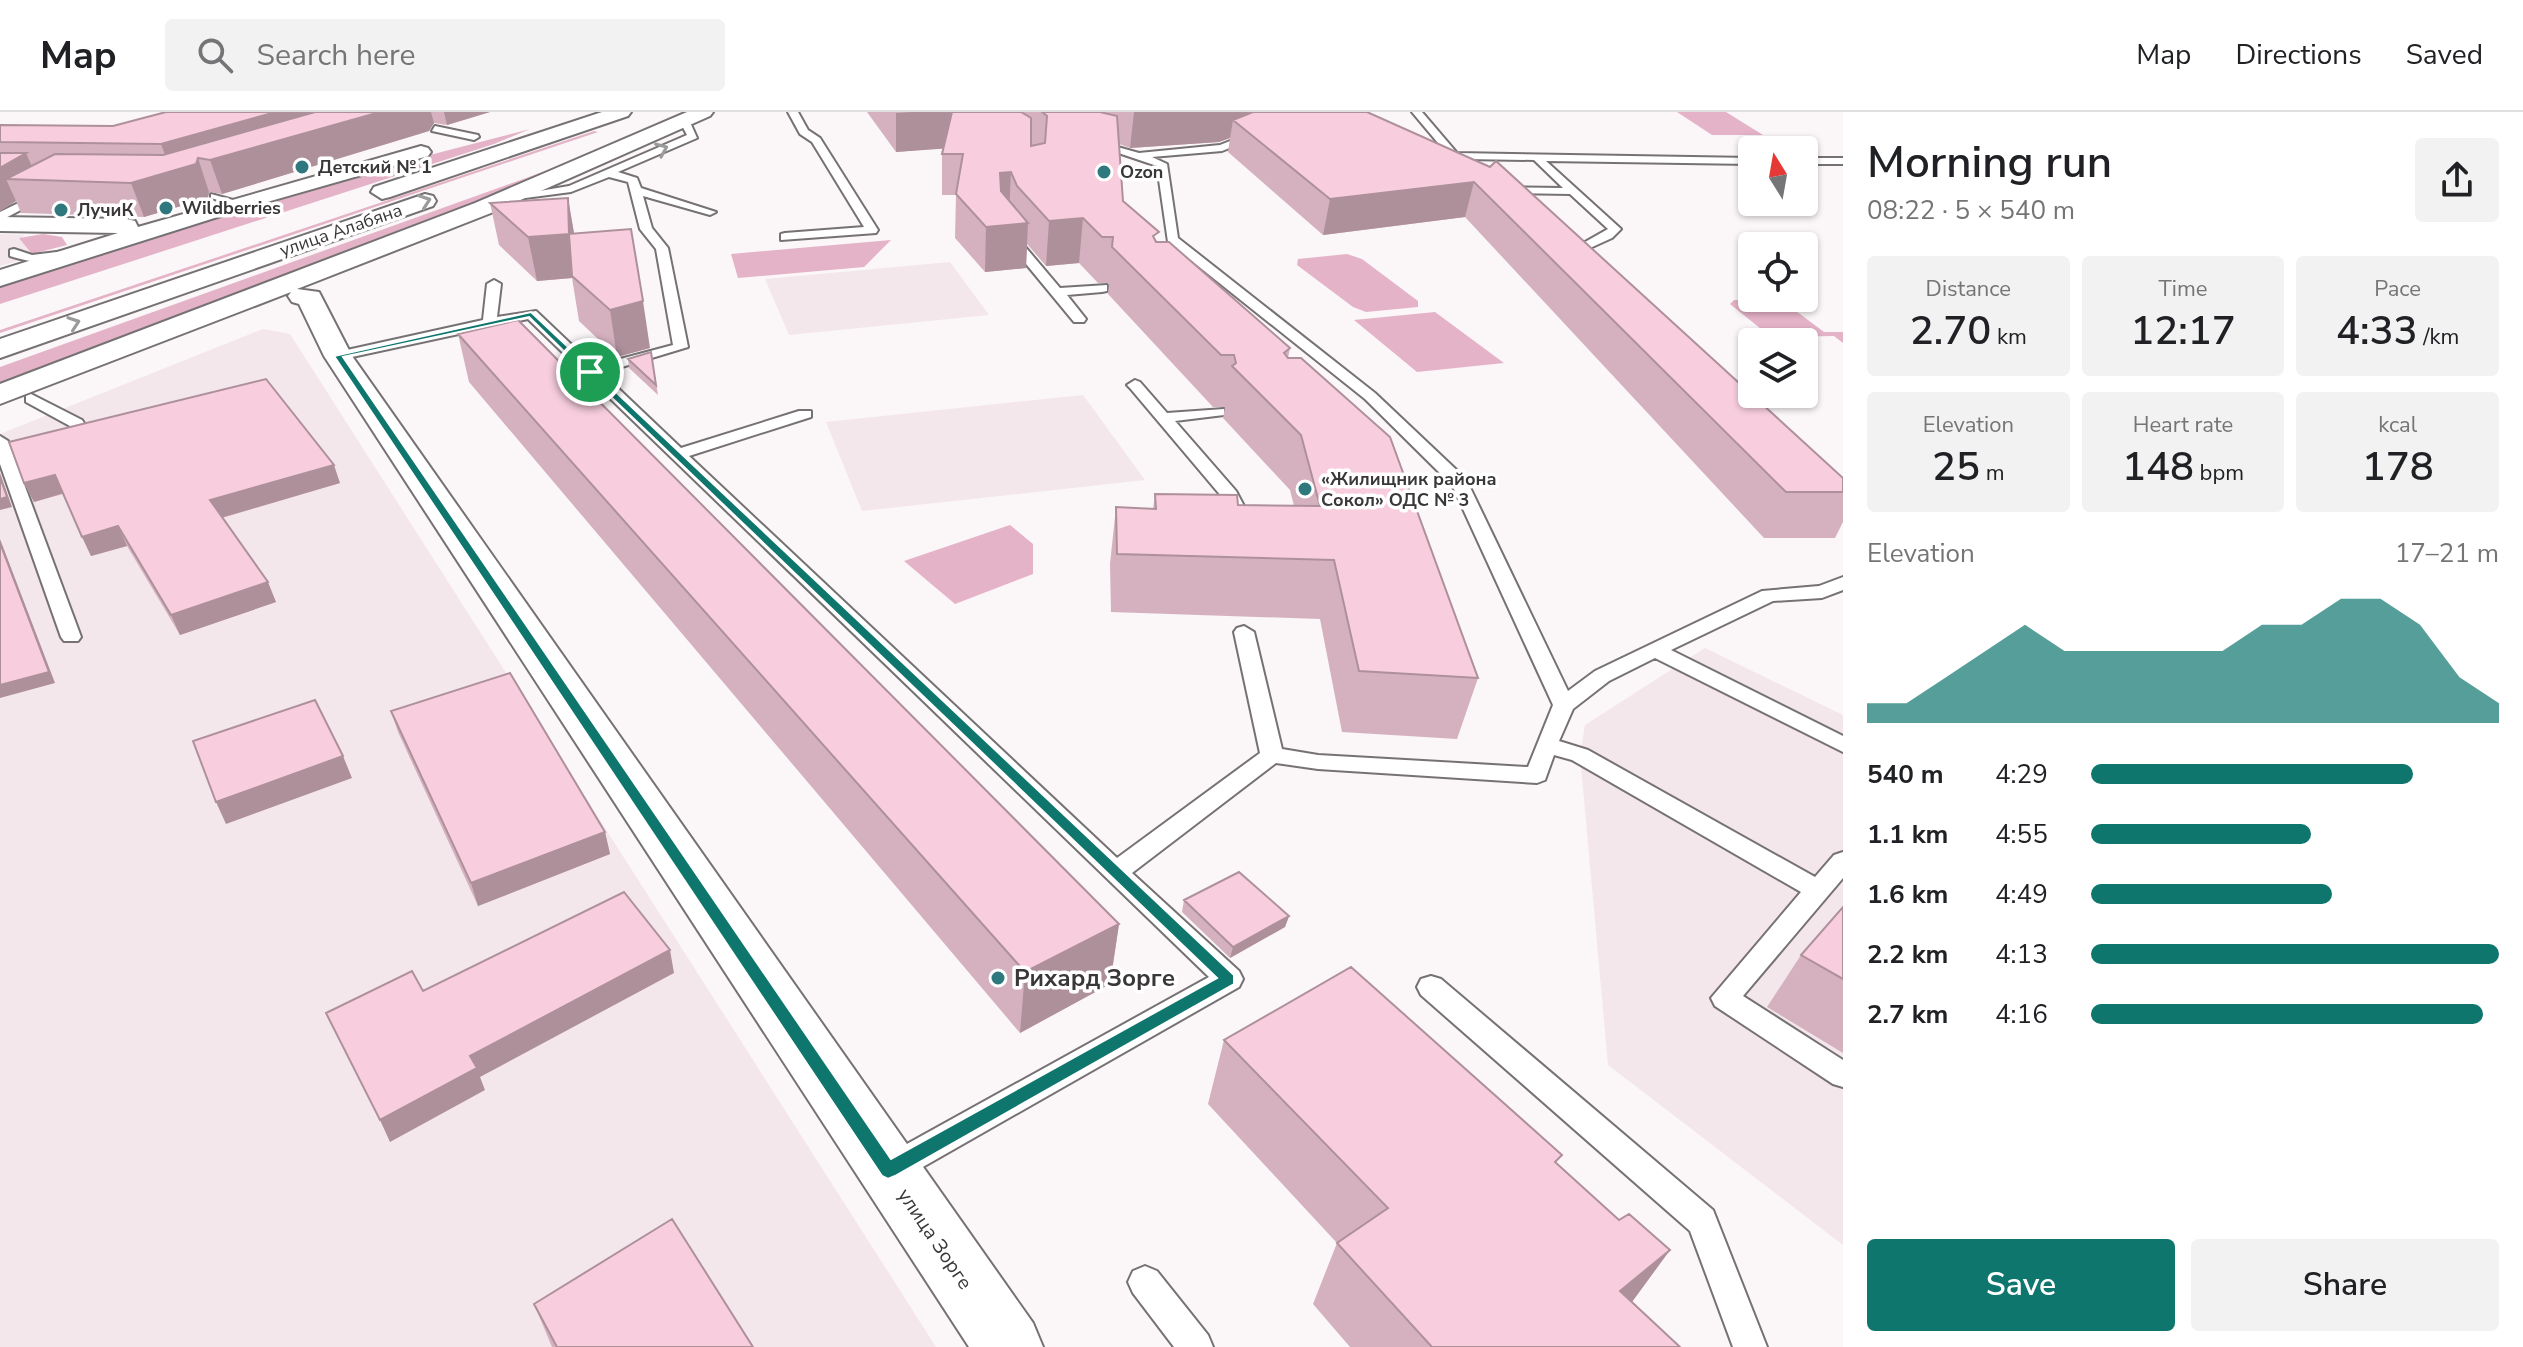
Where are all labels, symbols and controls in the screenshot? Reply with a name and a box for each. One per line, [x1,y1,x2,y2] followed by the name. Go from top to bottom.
[165,19,725,91] search box
[40,30,117,81] text: Map
[193,33,237,77] icon: search
[257,35,416,76] text: Search here
[2136,36,2191,74] text: Map
[2235,36,2362,74] text: Directions
[2406,36,2483,74] text: Saved
[1867,133,2112,193] text: Morning run
[1738,136,1818,216] north arrow
[1738,136,1818,408] map controls
[2415,138,2499,222] button: share
[654,142,669,158] one-way arrow
[318,155,432,179] place label: Детский № 1
[293,158,311,176] marker: Детский № 1
[1120,160,1163,184] place label: Ozon
[1095,163,1113,181] marker: Ozon
[1867,193,2075,228] text: 08:22 · 5 × 540 m
[417,194,431,210] one-way arrow
[182,196,281,220] place label: Wildberries
[77,198,134,222] place label: ЛучиК
[277,198,405,262] street label: улица Алабяна
[157,199,175,217] marker: Wildberries
[52,201,70,219] marker: ЛучиК
[1738,232,1818,312] button: locate
[1926,274,2011,304] text: Distance
[2159,274,2207,304] text: Time
[2374,274,2421,304] text: Pace
[1910,304,1991,358] text: 2.70
[2130,304,2236,358] text: 12:17
[2336,304,2418,358] text: 4:33
[66,316,80,332] one-way arrow
[1991,322,2027,352] text: km
[2418,322,2459,352] text: /km
[1738,328,1818,408] button: layers
[556,338,624,406] pin
[568,350,612,394] icon: arrive
[1923,410,2014,440] text: Elevation
[2133,410,2233,440] text: Heart rate
[2378,410,2417,440] text: kcal
[1932,440,1980,494] text: 25
[2122,440,2194,494] text: 148
[2362,440,2434,494] text: 178
[1980,458,2005,488] text: m
[2194,458,2244,488] text: bpm
[1321,467,1497,512] place label: «Жилищник района Сокол» ОДС № 3
[1296,480,1314,498] marker: «Жилищник района Сокол» ОДС № 3
[1867,536,1975,571] text: Elevation
[2395,536,2499,571] text: 17–21 m
[1867,757,1944,792] text: 540 m
[1995,757,2048,792] text: 4:29
[1867,817,1948,852] text: 1.1 km
[1995,817,2048,852] text: 4:55
[1867,877,1948,912] text: 1.6 km
[1995,877,2048,912] text: 4:49
[1867,937,1948,972] text: 2.2 km
[1995,937,2048,972] text: 4:13
[1014,962,1175,994] place label: Рихард Зорге
[989,969,1007,987] marker: Рихард Зорге
[1867,997,1948,1032] text: 2.7 km
[1995,997,2048,1032] text: 4:16
[891,1183,979,1295] street label: улица Зорге
[1867,1239,2175,1331] button: Save
[2191,1239,2499,1331] button: Share

